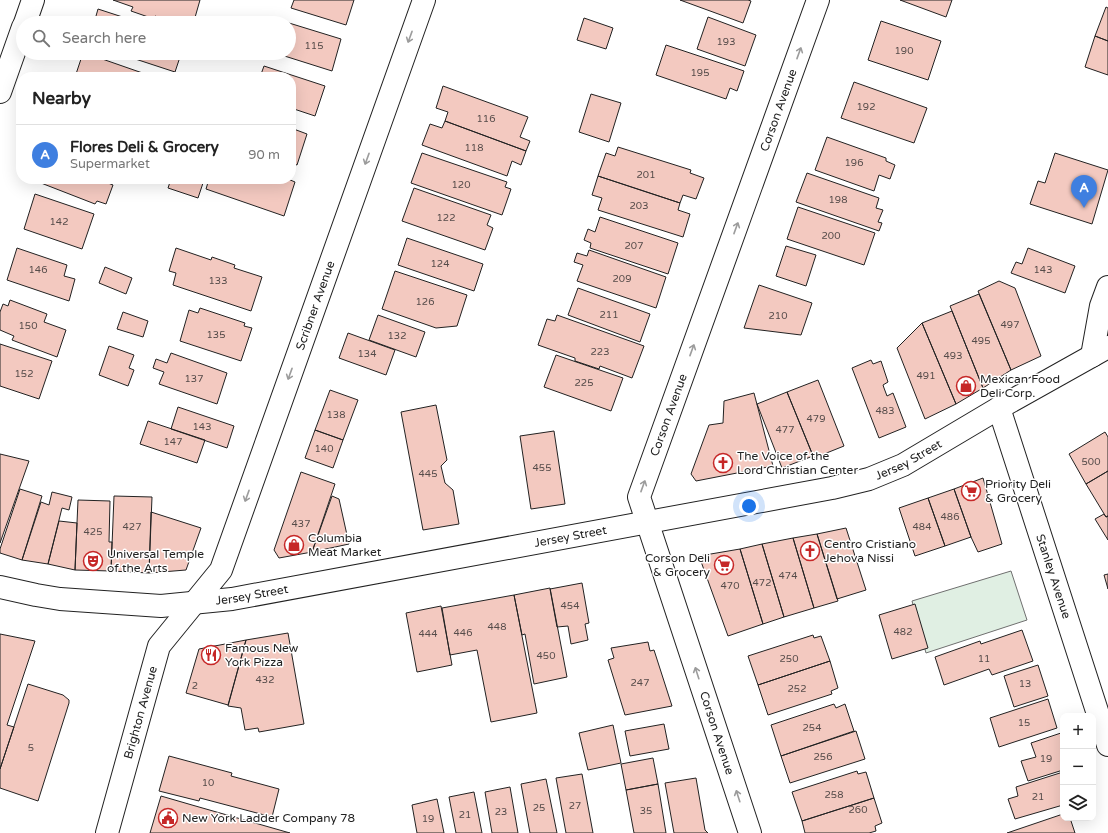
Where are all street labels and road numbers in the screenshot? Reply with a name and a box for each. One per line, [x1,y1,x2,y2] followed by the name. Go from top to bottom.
[757,67,800,153] street label: Corson Avenue
[293,259,338,352] street label: Scribner Avenue
[647,372,690,458] street label: Corson Avenue
[873,436,945,483] street label: Jersey Street
[533,523,608,550] street label: Jersey Street
[1033,532,1074,621] street label: Stanley Avenue
[215,582,290,608] street label: Jersey Street
[121,664,160,761] street label: Brighton Avenue
[697,690,737,776] street label: Corson Avenue

